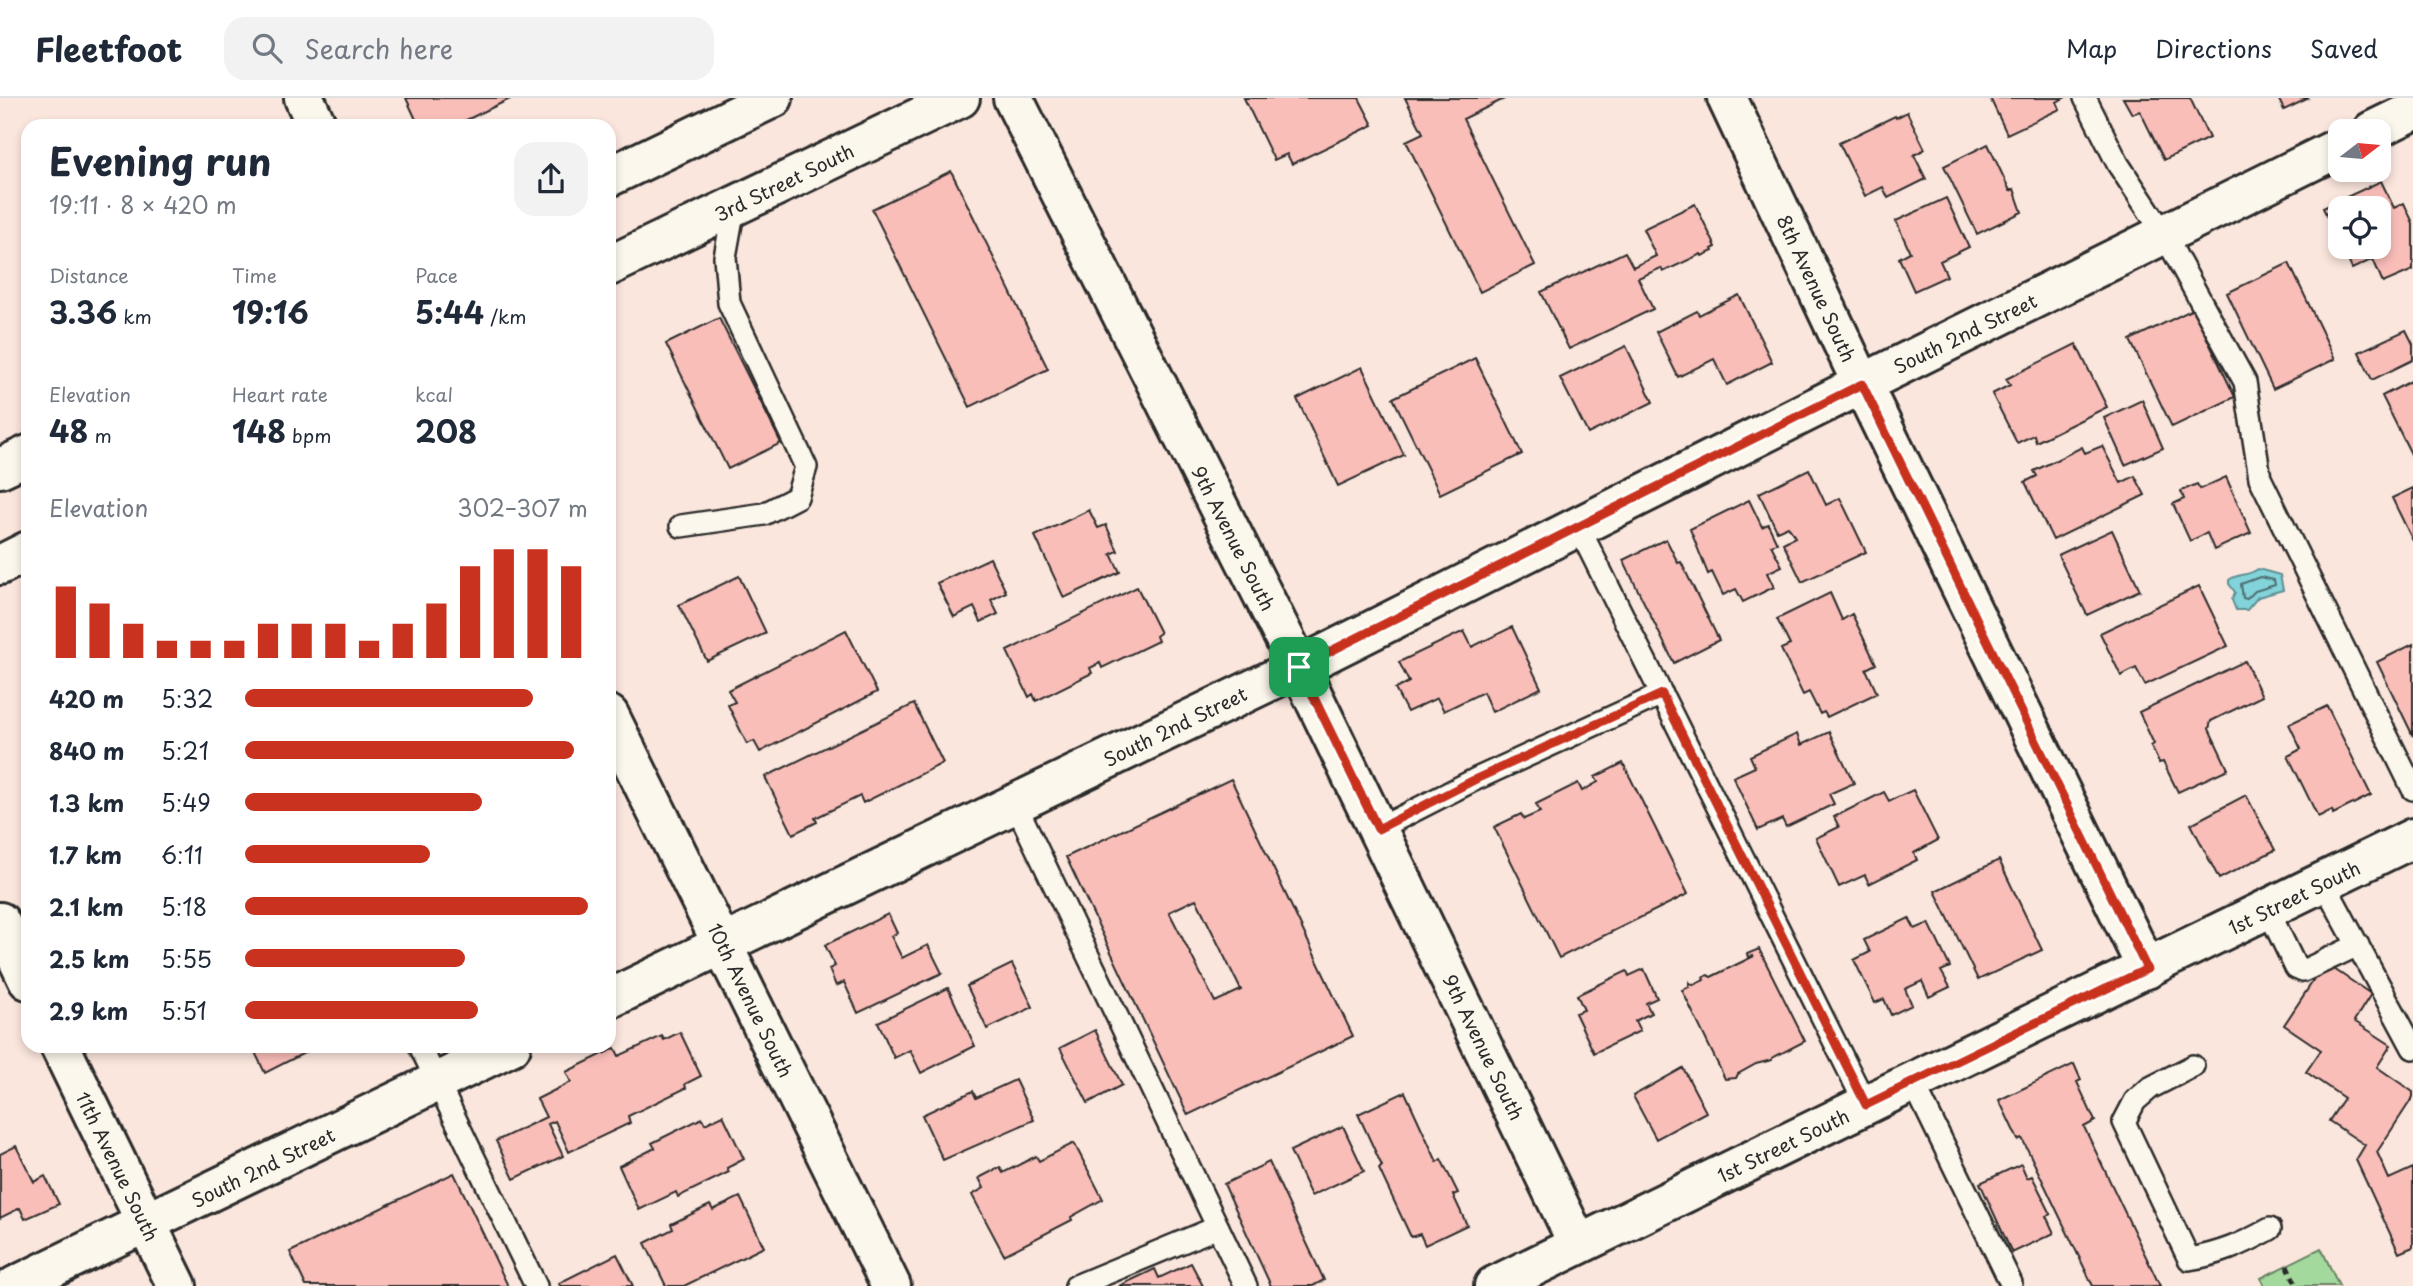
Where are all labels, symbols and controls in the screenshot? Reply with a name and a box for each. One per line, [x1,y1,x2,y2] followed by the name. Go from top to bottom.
[224,17,714,80] search box
[35,23,182,73] text: Fleetfoot
[248,29,286,67] icon: search
[304,29,453,68] text: Search here
[2066,30,2117,66] text: Map
[2155,30,2272,66] text: Directions
[2310,30,2378,66] text: Saved
[2328,119,2390,182] north arrow
[2328,119,2391,259] map controls
[49,132,271,189] text: Evening run
[710,136,858,228] street label: 3rd Street South
[514,142,588,216] button: share
[49,187,237,222] text: 19:11 · 8 × 420 m
[2328,196,2391,259] button: locate
[1771,210,1863,366] street label: 8th Avenue South
[49,261,129,289] text: Distance
[232,261,277,289] text: Time
[415,261,458,289] text: Pace
[1889,286,2042,380] street label: South 2nd Street
[49,289,117,334] text: 3.36
[232,289,309,334] text: 19:16
[415,289,484,334] text: 5:44
[117,302,152,330] text: km
[484,302,527,330] text: /km
[49,380,131,408] text: Elevation
[232,380,328,408] text: Heart rate
[415,380,453,408] text: kcal
[49,408,88,453] text: 48
[232,408,286,453] text: 148
[415,408,477,453] text: 208
[88,421,112,449] text: m
[286,421,331,449] text: bpm
[1185,461,1283,615] street label: 9th Avenue South
[49,490,148,525] text: Elevation
[457,490,588,525] text: 302–307 m
[1269,637,1329,697] pin
[1280,648,1318,686] icon: arrive
[1099,679,1252,773] street label: South 2nd Street
[49,681,124,716] text: 420 m
[161,681,213,716] text: 5:32
[49,733,125,768] text: 840 m
[161,733,209,768] text: 5:21
[49,785,124,820] text: 1.3 km
[161,785,211,820] text: 5:49
[49,837,122,872] text: 1.7 km
[161,837,203,872] text: 6:11
[2223,853,2365,941] street label: 1st Street South
[49,889,124,924] text: 2.1 km
[161,889,207,924] text: 5:18
[701,918,801,1082] street label: 10th Avenue South
[49,941,129,976] text: 2.5 km
[161,941,212,976] text: 5:55
[1437,969,1531,1125] street label: 9th Avenue South
[49,993,128,1028] text: 2.9 km
[161,993,207,1028] text: 5:51
[70,1086,166,1246] street label: 11th Avenue South
[1712,1101,1854,1189] street label: 1st Street South
[187,1120,340,1214] street label: South 2nd Street

